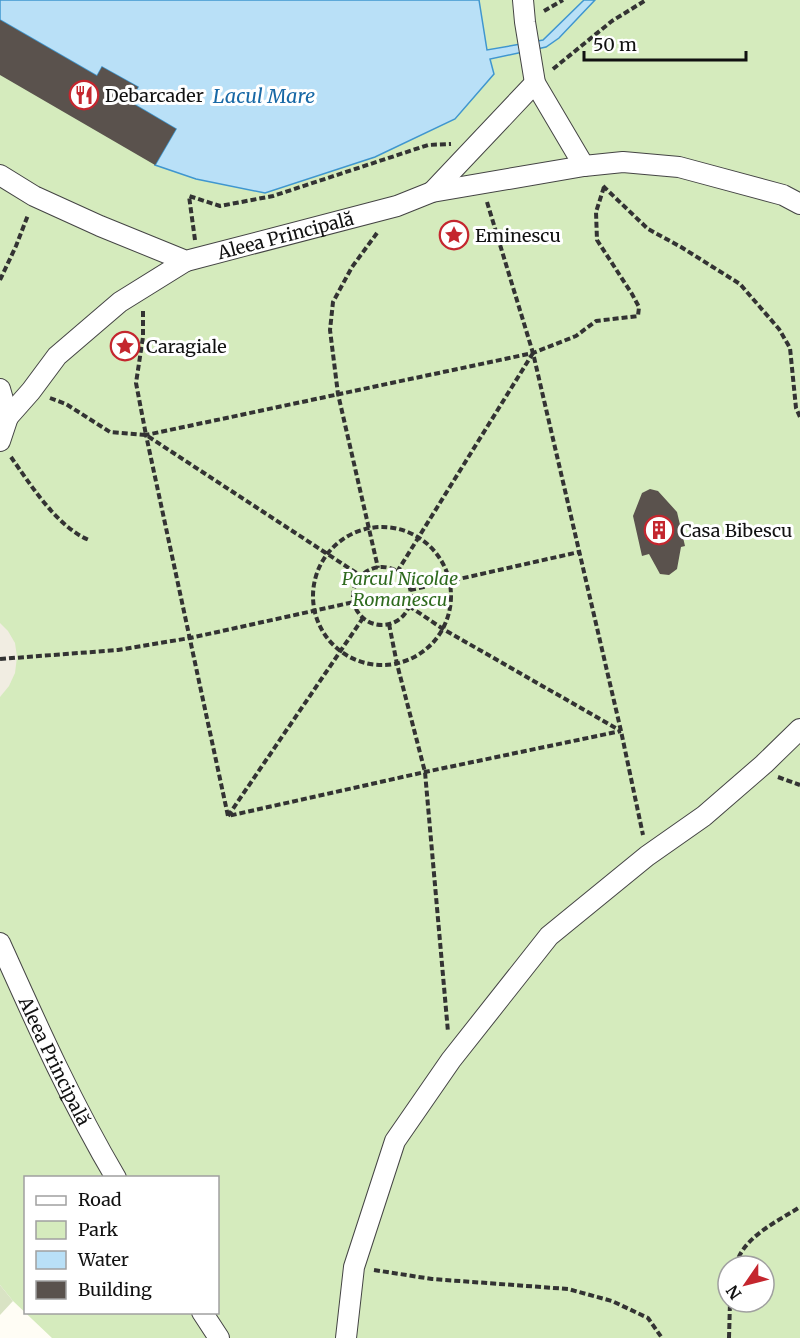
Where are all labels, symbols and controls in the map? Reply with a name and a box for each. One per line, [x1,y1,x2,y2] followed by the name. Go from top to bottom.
[584,24,746,62] scale bar
[593,33,637,56] text: 50 m
[68,79,100,111] restaurant icon: Debarcader
[213,83,315,108] water label: Lacul Mare
[105,84,204,107] place label: Debarcader
[214,206,356,264] street label: Aleea Principală
[438,219,470,251] place icon: Eminescu
[475,224,561,247] place label: Eminescu
[109,330,141,362] place icon: Caragiale
[146,335,227,358] place label: Caragiale
[643,514,675,546] building icon: Casa Bibescu
[680,519,792,542] place label: Casa Bibescu
[342,567,458,611] park label: Parcul Nicolae Romanescu
[14,992,96,1129] street label: Aleea Principală
[24,1176,219,1314] legend
[78,1188,122,1211] text: Road
[78,1218,119,1241] text: Park
[77,1248,129,1271] text: Water
[716,1254,776,1314] north arrow
[78,1278,152,1301] text: Building
[722,1281,746,1304] text: N

